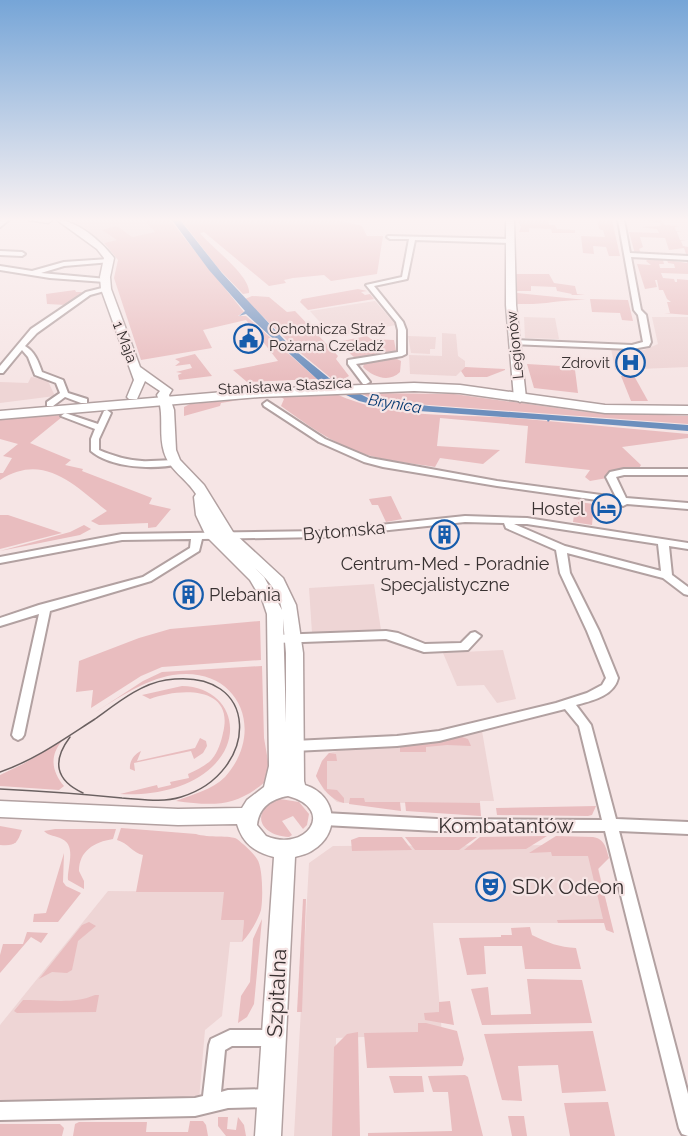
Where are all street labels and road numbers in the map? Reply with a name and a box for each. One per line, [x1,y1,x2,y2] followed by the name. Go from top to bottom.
[502,310,528,380] street label: Legionów
[109,319,141,365] street label: 1 Maja
[218,373,352,399] street label: Stanisława Staszica
[302,516,386,545] street label: Bytomska
[438,813,574,838] street label: Kombatantów
[262,948,291,1038] street label: Szpitalna

